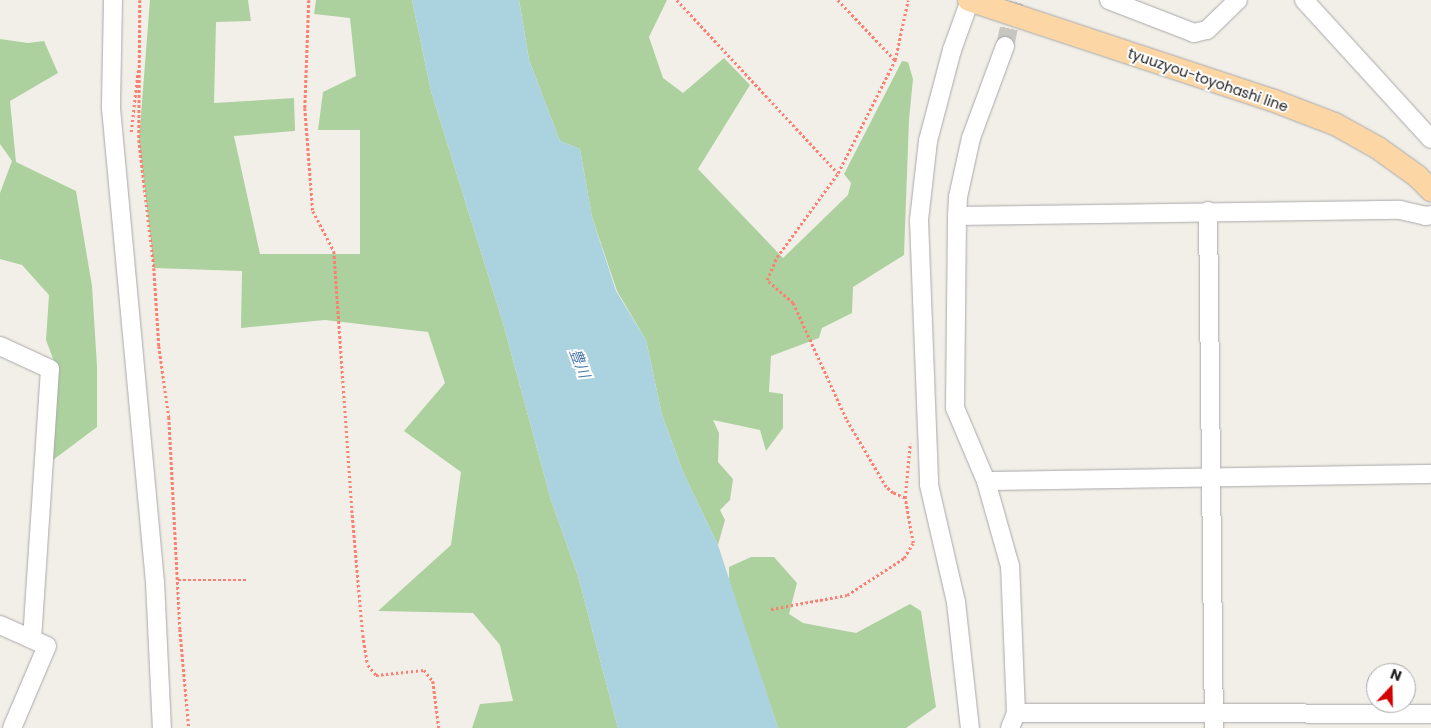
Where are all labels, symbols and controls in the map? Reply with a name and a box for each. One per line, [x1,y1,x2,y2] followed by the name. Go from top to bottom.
[1126,45,1290,115] street label: tyuuzyou-toyohashi line
[566,346,594,380] water label: 豊川
[1366,663,1416,713] north arrow
[1388,664,1405,686] text: N

